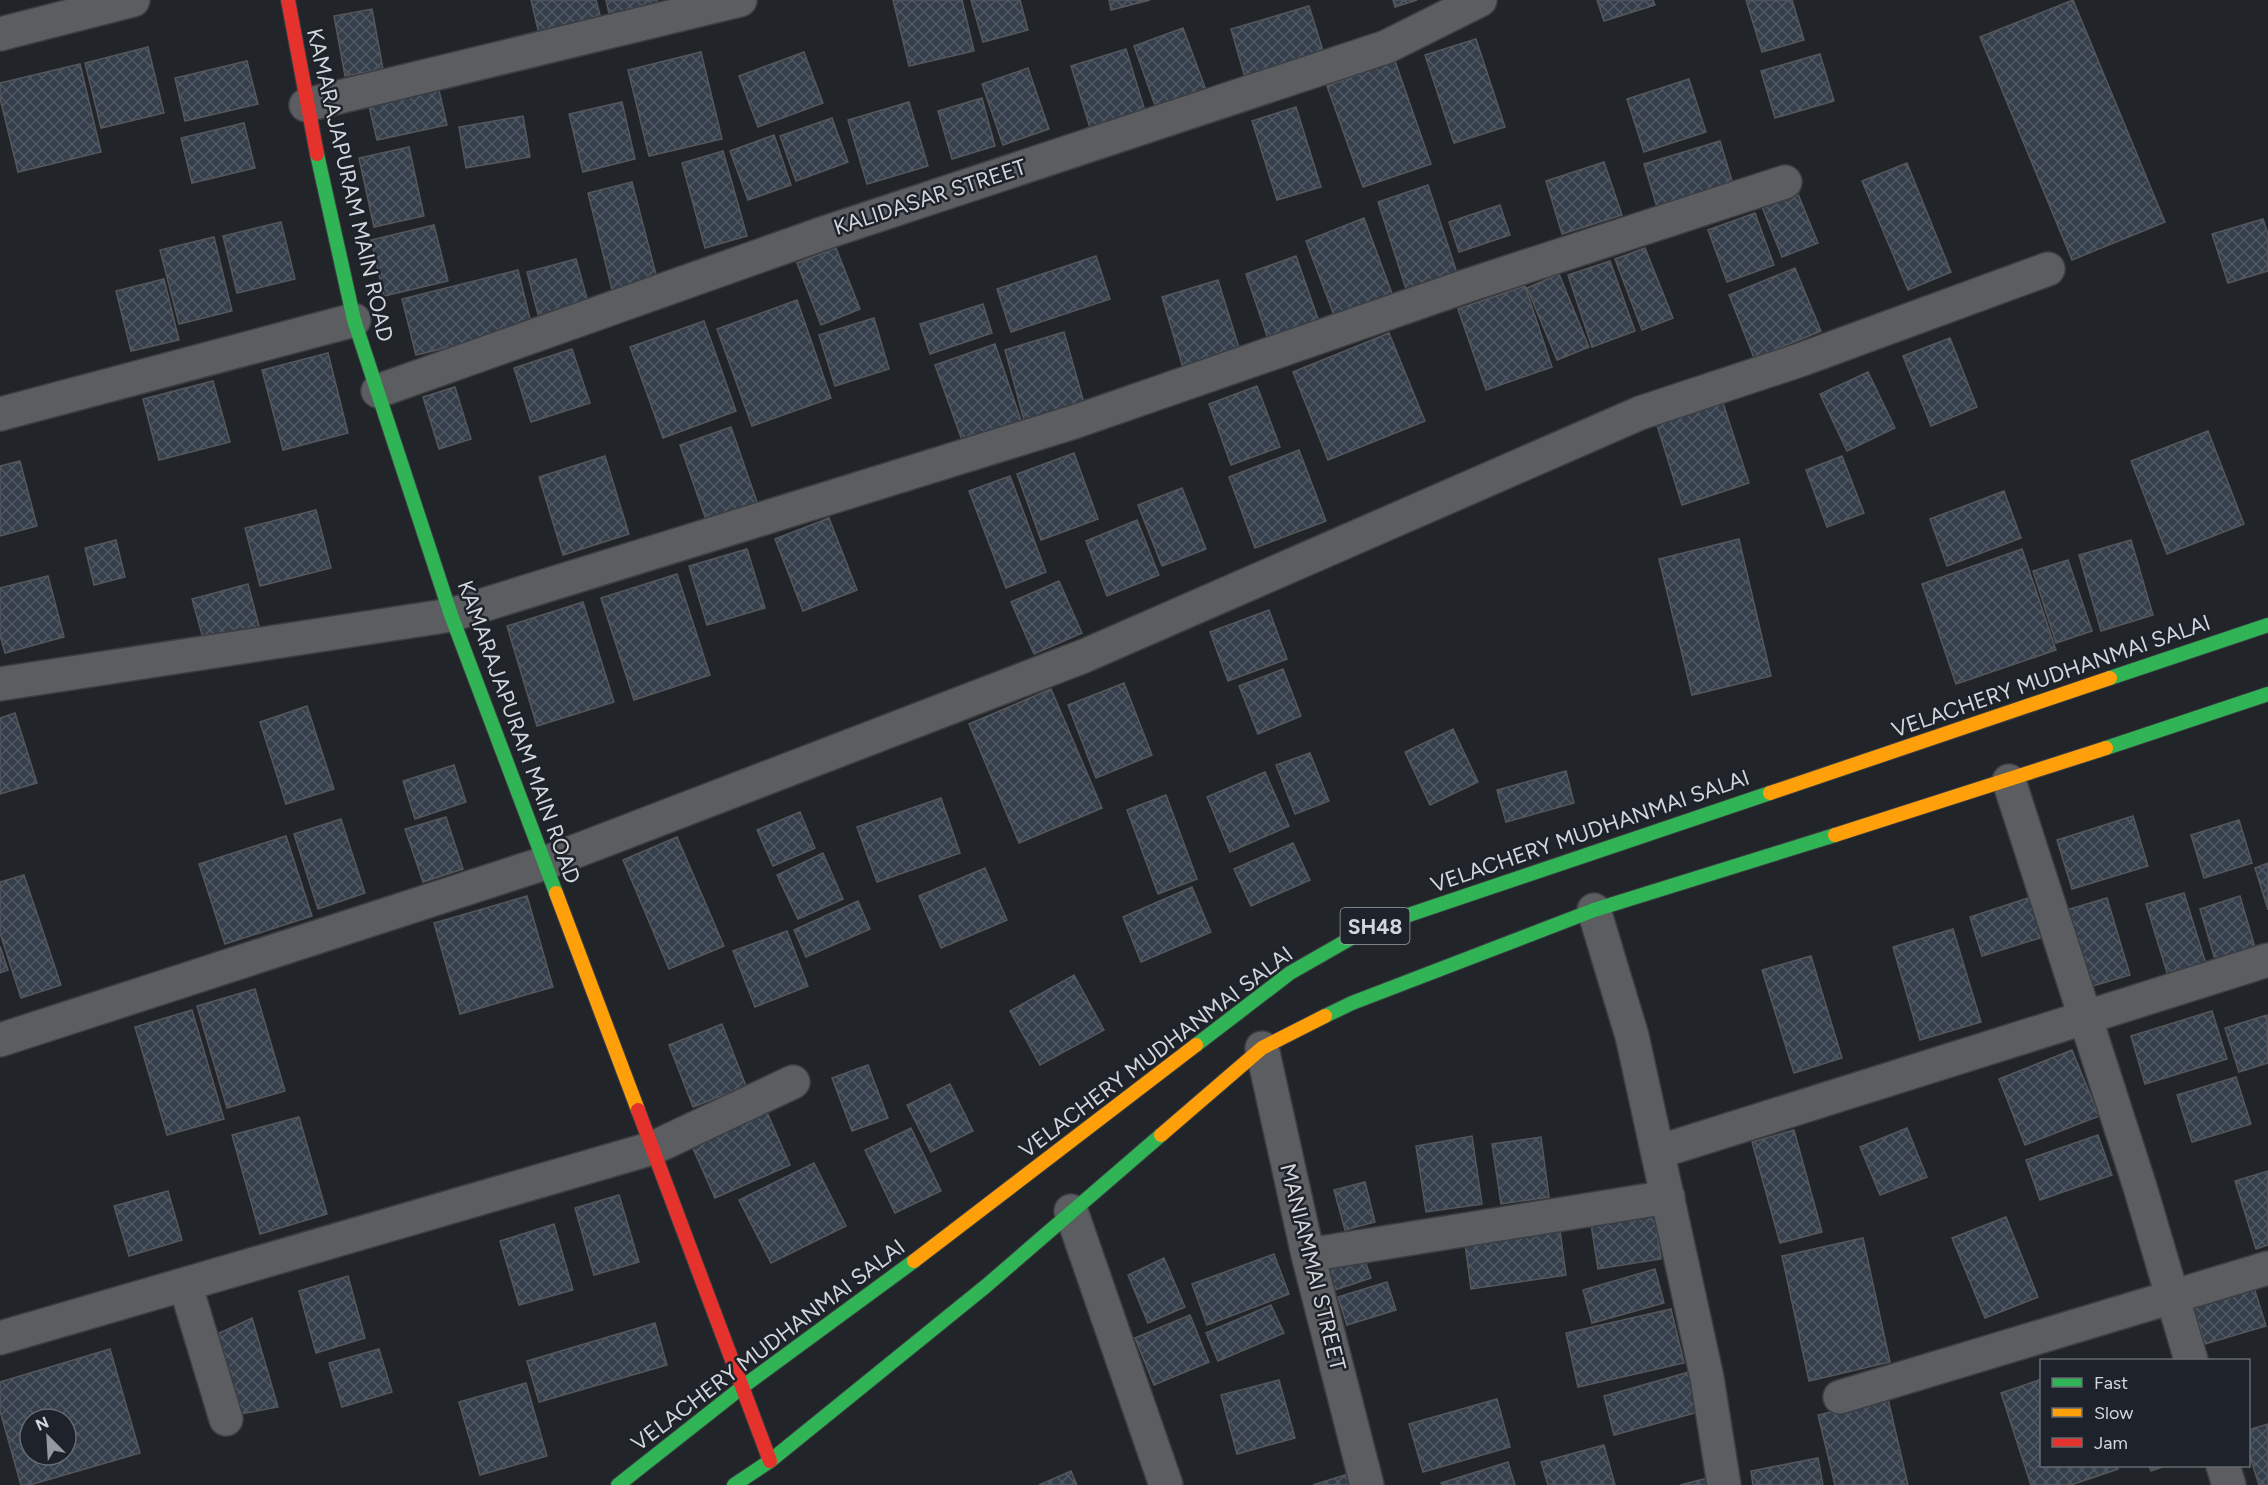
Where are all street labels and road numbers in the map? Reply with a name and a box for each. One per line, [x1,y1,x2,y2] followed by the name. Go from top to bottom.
[301,26,399,344] street label: KAMARAJAPURAM MAIN ROAD
[830,153,1030,241] street label: KALIDASAR STREET
[451,577,587,887] street label: KAMARAJAPURAM MAIN ROAD
[1888,609,2214,743] street label: VELACHERY MUDHANMAI SALAI
[1427,764,1753,898] street label: VELACHERY MUDHANMAI SALAI
[1340,908,1410,944] road number: SH48
[1014,940,1298,1164] street label: VELACHERY MUDHANMAI SALAI
[1274,1161,1352,1373] street label: MANIAMMAI STREET
[626,1233,910,1457] street label: VELACHERY MUDHANMAI SALAI

